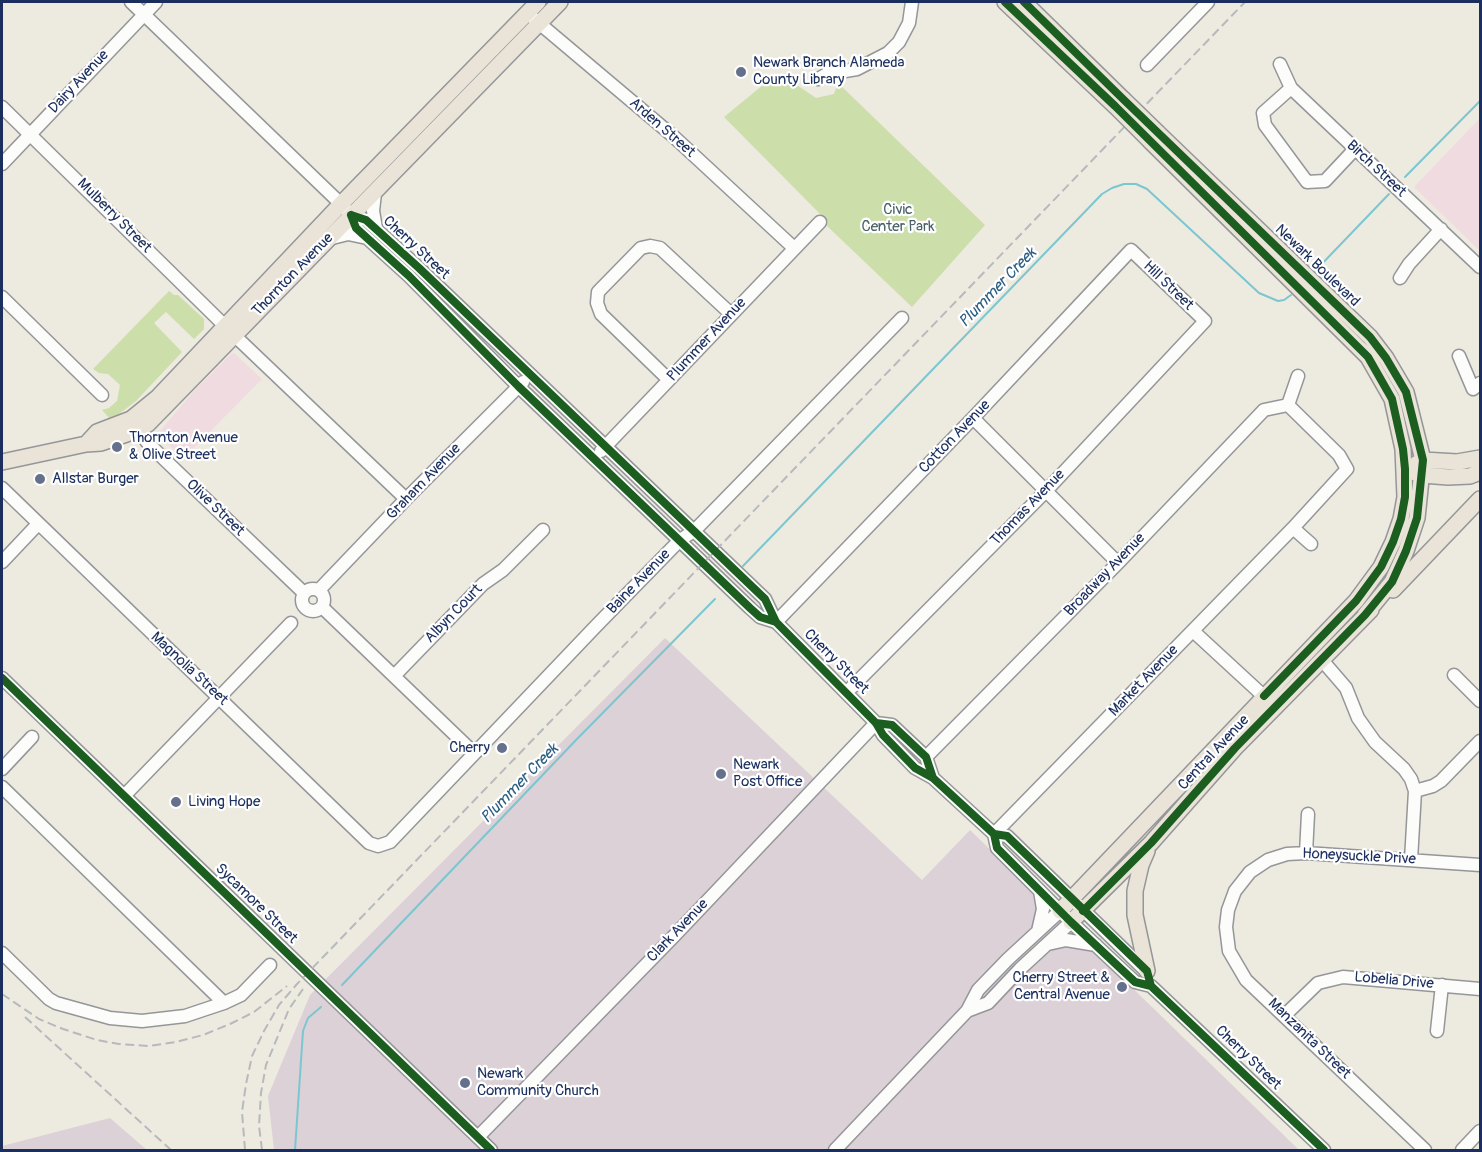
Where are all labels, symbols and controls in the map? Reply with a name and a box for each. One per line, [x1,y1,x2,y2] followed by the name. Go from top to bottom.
[45,47,113,117] street label: Dairy Avenue
[753,54,905,89] place label: Newark Branch Alameda County Library
[734,65,748,79] marker: Newark Branch Alameda County Library
[625,94,699,162] street label: Arden Street
[1342,137,1410,201] street label: Birch Street
[73,175,155,257] street label: Mulberry Street
[861,201,935,236] park label: Civic Center Park
[379,213,453,283] street label: Cherry Street
[1271,221,1363,311] street label: Newark Boulevard
[249,230,337,320] street label: Thornton Avenue
[955,244,1041,332] water label: Plummer Creek
[1139,258,1197,314] street label: Hill Street
[664,294,750,386] street label: Plummer Avenue
[915,397,995,477] street label: Cotton Avenue
[129,429,238,464] place label: Thornton Avenue & Olive Street
[110,440,124,454] marker: Thornton Avenue & Olive Street
[383,440,465,524] street label: Graham Avenue
[987,466,1069,550] street label: Thomas Avenue
[52,470,139,488] place label: Allstar Burger
[33,472,47,486] marker: Allstar Burger
[182,476,248,540] street label: Olive Street
[1061,530,1149,620] street label: Broadway Avenue
[604,546,674,618] street label: Baine Avenue
[421,581,487,647] street label: Albyn Court
[800,626,872,698] street label: Cherry Street
[147,629,231,709] street label: Magnolia Street
[1106,642,1182,720] street label: Market Avenue
[1175,712,1253,794] street label: Central Avenue
[449,739,490,757] place label: Cherry
[477,740,563,828] water label: Plummer Creek
[495,741,509,755] marker: Cherry
[733,756,802,791] place label: Newark Post Office
[714,767,728,781] marker: Newark Post Office
[188,793,260,811] place label: Living Hope
[169,795,183,809] marker: Living Hope
[1302,845,1416,869] street label: Honeysuckle Drive
[211,860,301,948] street label: Sycamore Street
[643,896,713,966] street label: Clark Avenue
[1013,969,1110,1004] place label: Cherry Street & Central Avenue
[1353,969,1435,993] street label: Lobelia Drive
[1115,980,1129,994] marker: Cherry Street & Central Avenue
[1264,995,1354,1083] street label: Manzanita Street
[1211,1022,1285,1094] street label: Cherry Street
[477,1065,599,1100] place label: Newark Community Church
[458,1076,472,1090] marker: Newark Community Church

